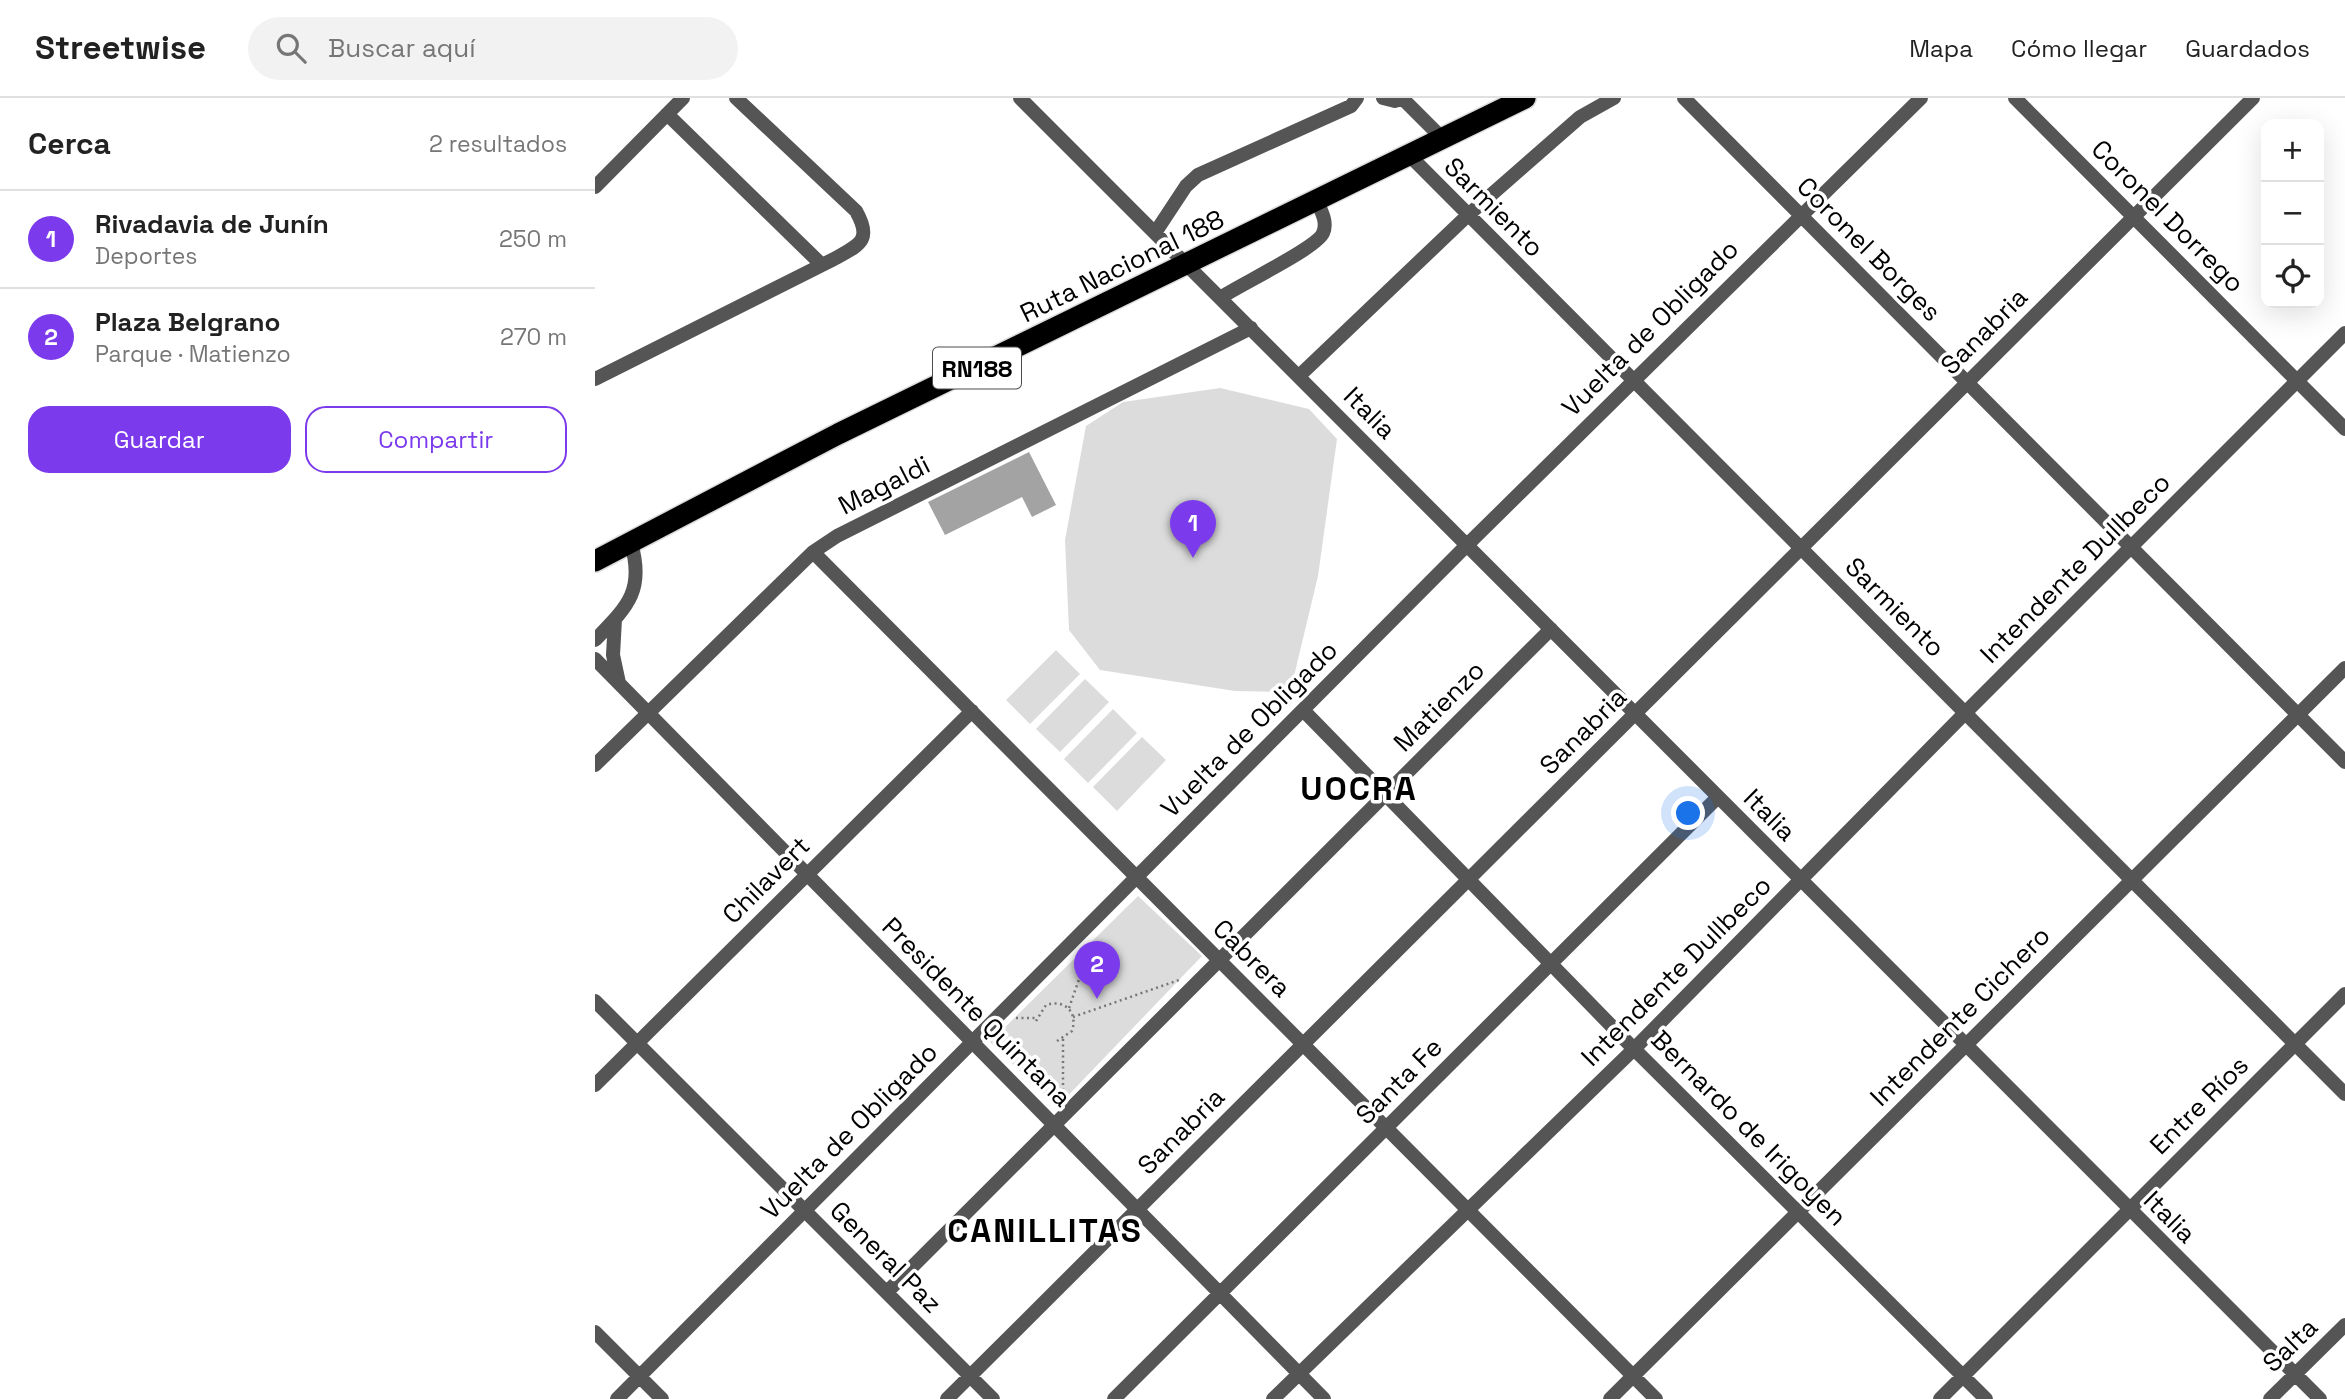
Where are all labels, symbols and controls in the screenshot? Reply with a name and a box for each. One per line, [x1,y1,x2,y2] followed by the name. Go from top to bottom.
[248,17,738,80] search box
[35,27,206,69] text: Streetwise
[272,29,310,67] icon: search
[328,31,476,65] text: Buscar aquí
[1909,33,1973,64] text: Mapa
[2011,33,2147,64] text: Cómo llegar
[2185,33,2310,64] text: Guardados
[2261,119,2324,308] map controls
[2261,119,2324,182] button: +
[28,124,111,163] text: Cerca
[429,129,567,159] text: 2 resultados
[2084,132,2252,300] street label: Coronel Dorrego
[1437,150,1551,264] street label: Sarmiento
[1789,169,1949,329] street label: Coronel Borges
[2261,182,2324,245] button: −
[1014,202,1230,330] street label: Ruta Nacional 188
[95,207,329,241] text: Rivadavia de Junín
[46,224,56,254] text: 1
[499,224,567,254] text: 250 m
[1554,232,1746,424] street label: Vuelta de Obligado
[95,241,197,271] text: Deportes
[2261,245,2324,308] button: locate
[1933,280,2035,382] street label: Sanabria
[95,305,280,339] text: Plaza Belgrano
[44,322,58,352] text: 2
[500,322,567,352] text: 270 m
[95,339,291,369] text: Parque · Matienzo
[933,347,1021,388] road number: RN188
[1336,379,1404,447] street label: Italia
[28,406,291,473] button: Guardar
[305,406,567,473] button: Compartir
[833,448,935,522] street label: Magaldi
[1973,466,2177,670] street label: Intendente Dullbeco
[1170,500,1216,558] pin: 1
[1838,550,1952,664] street label: Sarmiento
[1153,633,1345,825] street label: Vuelta de Obligado
[1386,653,1492,759] street label: Matienzo
[1532,680,1634,782] street label: Sanabria
[1300,768,1418,810] district label: UOCRA
[1736,781,1804,849] street label: Italia
[1671,796,1705,830] your location
[715,829,817,931] street label: Chilavert
[1574,869,1778,1073] street label: Intendente Dullbeco
[875,910,1079,1114] street label: Presidente Quintana
[1206,912,1298,1004] street label: Cabrera
[1863,919,2057,1113] street label: Intendente Cichero
[1074,941,1120,999] pin: 2
[1644,1023,1854,1233] street label: Bernardo de Irigoyen
[1348,1030,1450,1132] street label: Santa Fe
[753,1035,945,1227] street label: Vuelta de Obligado
[2142,1048,2256,1162] street label: Entre Ríos
[1130,1080,1232,1182] street label: Sanabria
[2136,1183,2204,1251] street label: Italia
[823,1194,949,1320] street label: General Paz
[947,1210,1143,1252] district label: CANILLITAS
[2255,1310,2325,1379] street label: Salta

